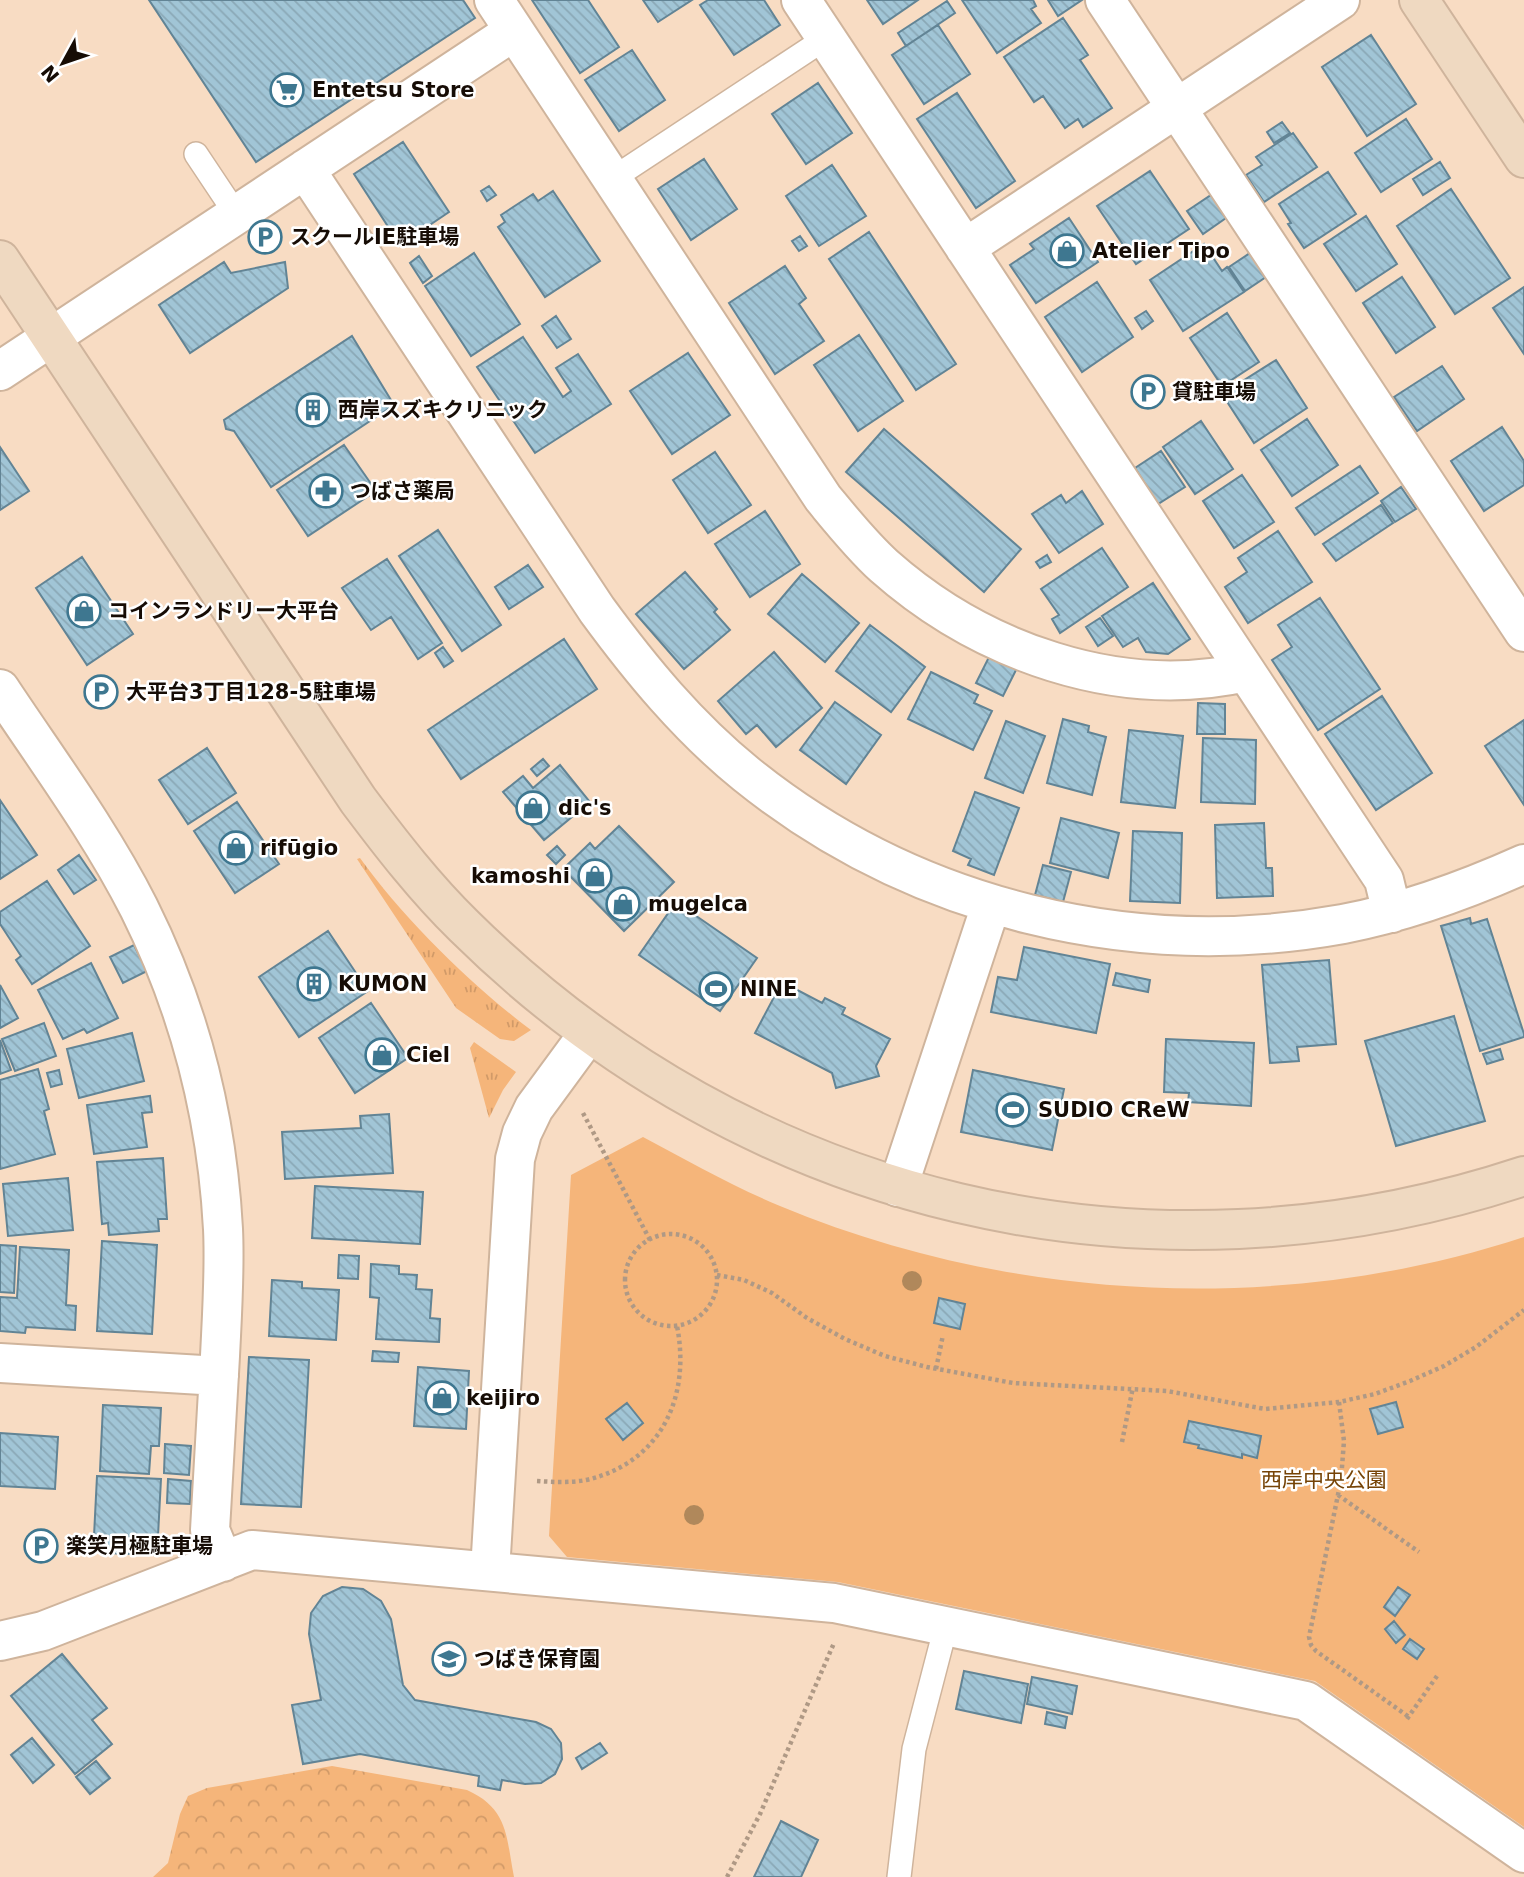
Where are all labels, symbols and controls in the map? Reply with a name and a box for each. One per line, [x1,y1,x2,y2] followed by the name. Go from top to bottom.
[28,28,98,98] north arrow
[36,61,64,87] text: N
[268,71,306,109] supermarket icon: Entetsu Store
[312,78,475,102] place label: Entetsu Store
[246,218,284,256] parking icon: スクールIE駐車場
[290,225,459,249] place label: スクールIE駐車場
[1048,232,1086,270] shop icon: Atelier Tipo
[1092,239,1230,263] place label: Atelier Tipo
[1129,373,1167,411] parking icon: 貸駐車場
[1172,380,1256,404] place label: 貸駐車場
[294,391,332,429] building icon: 西岸スズキクリニック
[338,398,548,422] place label: 西岸スズキクリニック
[307,472,345,510] pharmacy icon: つばさ薬局
[350,479,455,503] place label: つばさ薬局
[65,592,103,630] shop icon: コインランドリー大平台
[108,599,339,623] place label: コインランドリー大平台
[82,673,120,711] parking icon: 大平台3丁目128-5駐車場
[126,680,376,704] place label: 大平台3丁目128-5駐車場
[514,789,552,827] shop icon: dic's
[558,796,612,820] place label: dic's
[217,829,255,867] shop icon: rifūgio
[260,836,338,860] place label: rifūgio
[576,857,614,895] shop icon: kamoshi
[471,864,570,888] place label: kamoshi
[604,885,642,923] shop icon: mugelca
[648,892,748,916] place label: mugelca
[295,965,333,1003] building icon: KUMON
[697,970,735,1008] sports icon: NINE
[338,972,427,996] place label: KUMON
[740,977,797,1001] place label: NINE
[363,1036,401,1074] shop icon: Ciel
[406,1043,450,1067] place label: Ciel
[994,1091,1032,1129] sports icon: SUDIO CReW
[1038,1098,1190,1122] place label: SUDIO CReW
[423,1379,461,1417] shop icon: keijiro
[466,1386,540,1410] place label: keijiro
[1261,1468,1387,1492] park label: 西岸中央公園
[22,1527,60,1565] parking icon: 楽笑月極駐車場
[66,1534,213,1558] place label: 楽笑月極駐車場
[430,1640,468,1678] school or university icon: つばき保育園
[474,1647,600,1671] place label: つばき保育園

